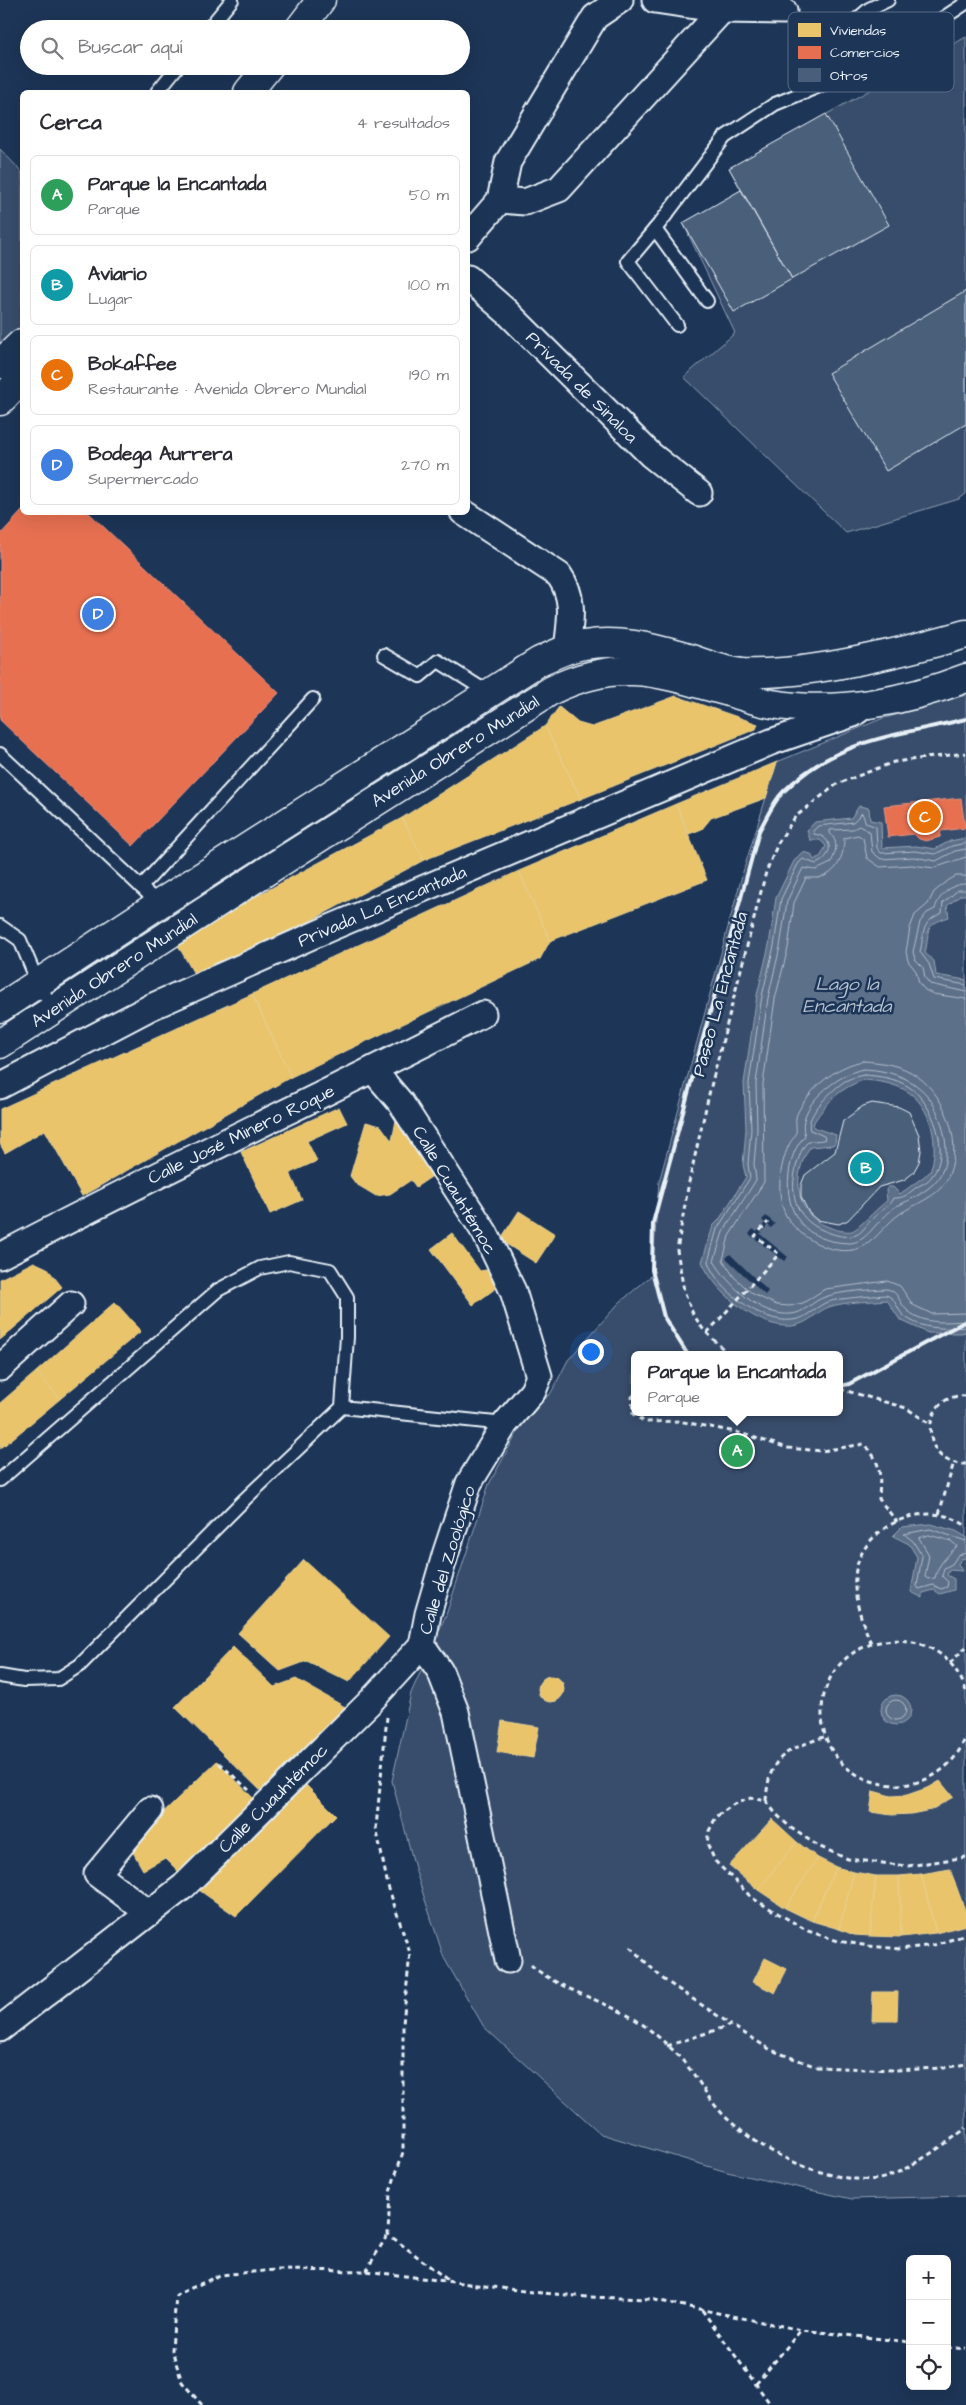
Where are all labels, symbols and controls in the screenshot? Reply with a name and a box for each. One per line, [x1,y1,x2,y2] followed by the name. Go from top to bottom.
[788,12,954,92] legend
[20,20,470,75] search box
[830,21,886,41] text: Viviendas
[38,34,66,62] icon: search
[78,34,182,61] text: Buscar aquí
[830,43,900,63] text: Comercios
[830,66,868,86] text: Otros
[40,108,102,137] text: Cerca
[357,112,450,134] text: 4 resultados
[88,171,267,198] text: Parque la Encantada
[52,184,62,206] text: A
[409,184,449,206] text: 50 m
[88,198,140,220] text: Parque
[88,261,147,288] text: Aviario
[51,274,63,296] text: B
[408,274,449,296] text: 100 m
[88,288,132,310] text: Lugar
[520,326,643,449] street label: Privada de Sinaloa
[88,351,177,378] text: Bokaffee
[51,364,63,386] text: C
[409,364,449,386] text: 190 m
[88,378,366,400] text: Restaurante · Avenida Obrero Mundial
[88,441,233,468] text: Bodega Aurrera
[52,454,62,476] text: D
[401,454,449,476] text: 270 m
[88,468,198,490] text: Supermercado
[82,595,114,633] pin: D
[366,689,544,813] street label: Avenida Obrero Mundial
[909,798,941,836] pin: C
[294,860,470,953] street label: Privada La Encantada
[26,907,203,1034] street label: Avenida Obrero Mundial
[686,909,755,1079] street label: Paseo La Encantada
[803,971,893,1020] water label: Lago la Encantada
[144,1078,339,1191] street label: Calle José Minero Roque
[406,1121,503,1259] street label: Calle Cuauhtémoc
[850,1149,882,1187] pin: B
[578,1339,604,1365] your location
[631,1351,843,1416] popup
[648,1359,826,1386] text: Parque la Encantada
[648,1386,700,1408] text: Parque
[721,1432,753,1470] pin: A
[413,1483,483,1638] street label: Calle del Zoológico
[213,1738,334,1859] street label: Calle Cuauhtémoc
[906,2255,951,2390] map controls
[906,2255,951,2300] button: +
[906,2300,951,2345] button: −
[906,2345,951,2390] button: locate

